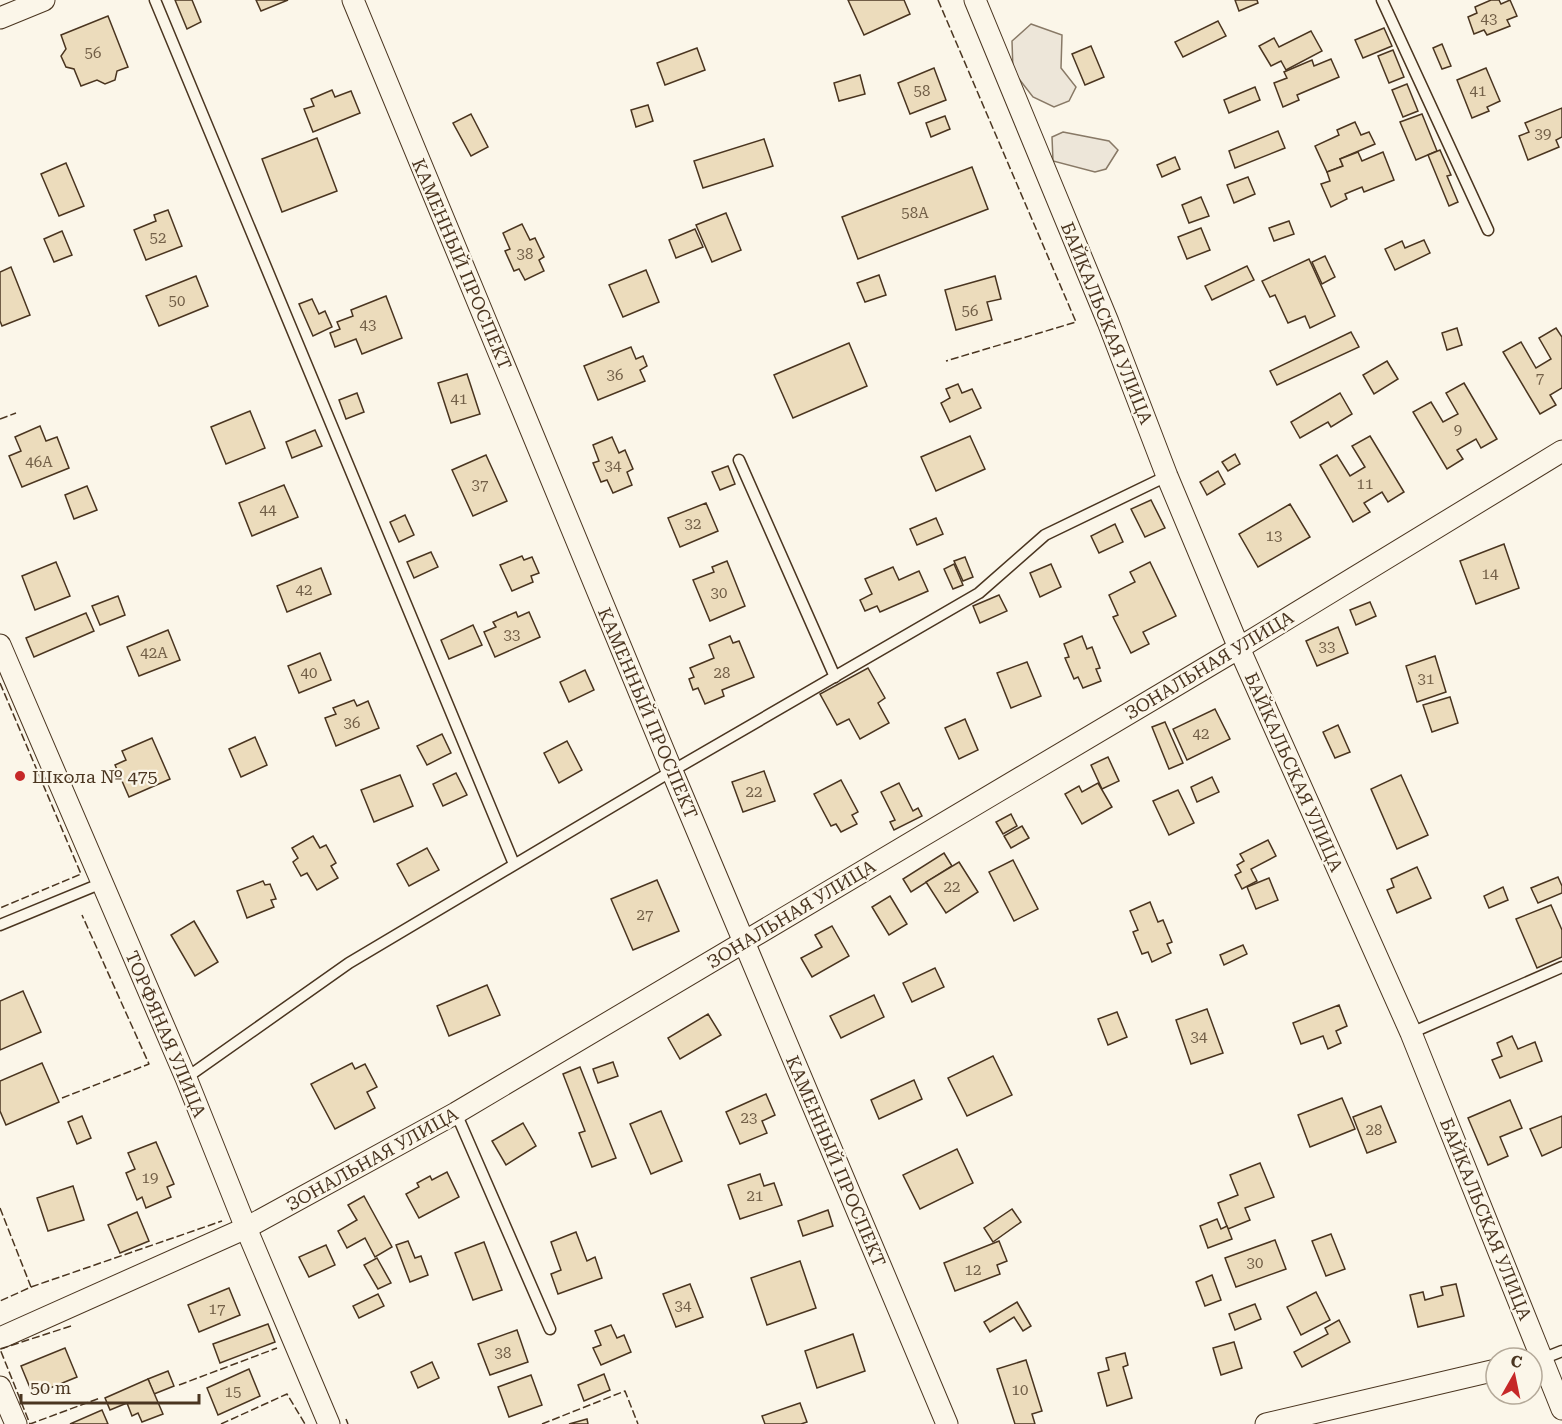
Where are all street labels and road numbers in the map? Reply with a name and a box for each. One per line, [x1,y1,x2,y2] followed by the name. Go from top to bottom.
[408,155,516,373] street label: КАМЕННЫЙ ПРОСПЕКТ
[1057,219,1157,427] street label: БАЙКАЛЬСКАЯ УЛИЦА
[594,604,702,822] street label: КАМЕННЫЙ ПРОСПЕКТ
[1121,606,1297,724] street label: ЗОНАЛЬНАЯ УЛИЦА
[1240,669,1348,875] street label: БАЙКАЛЬСКАЯ УЛИЦА
[703,855,879,973] street label: ЗОНАЛЬНАЯ УЛИЦА
[121,948,211,1121] street label: ТОРФЯНАЯ УЛИЦА
[782,1052,890,1270] street label: КАМЕННЫЙ ПРОСПЕКТ
[283,1103,462,1215] street label: ЗОНАЛЬНАЯ УЛИЦА
[1436,1115,1536,1323] street label: БАЙКАЛЬСКАЯ УЛИЦА

